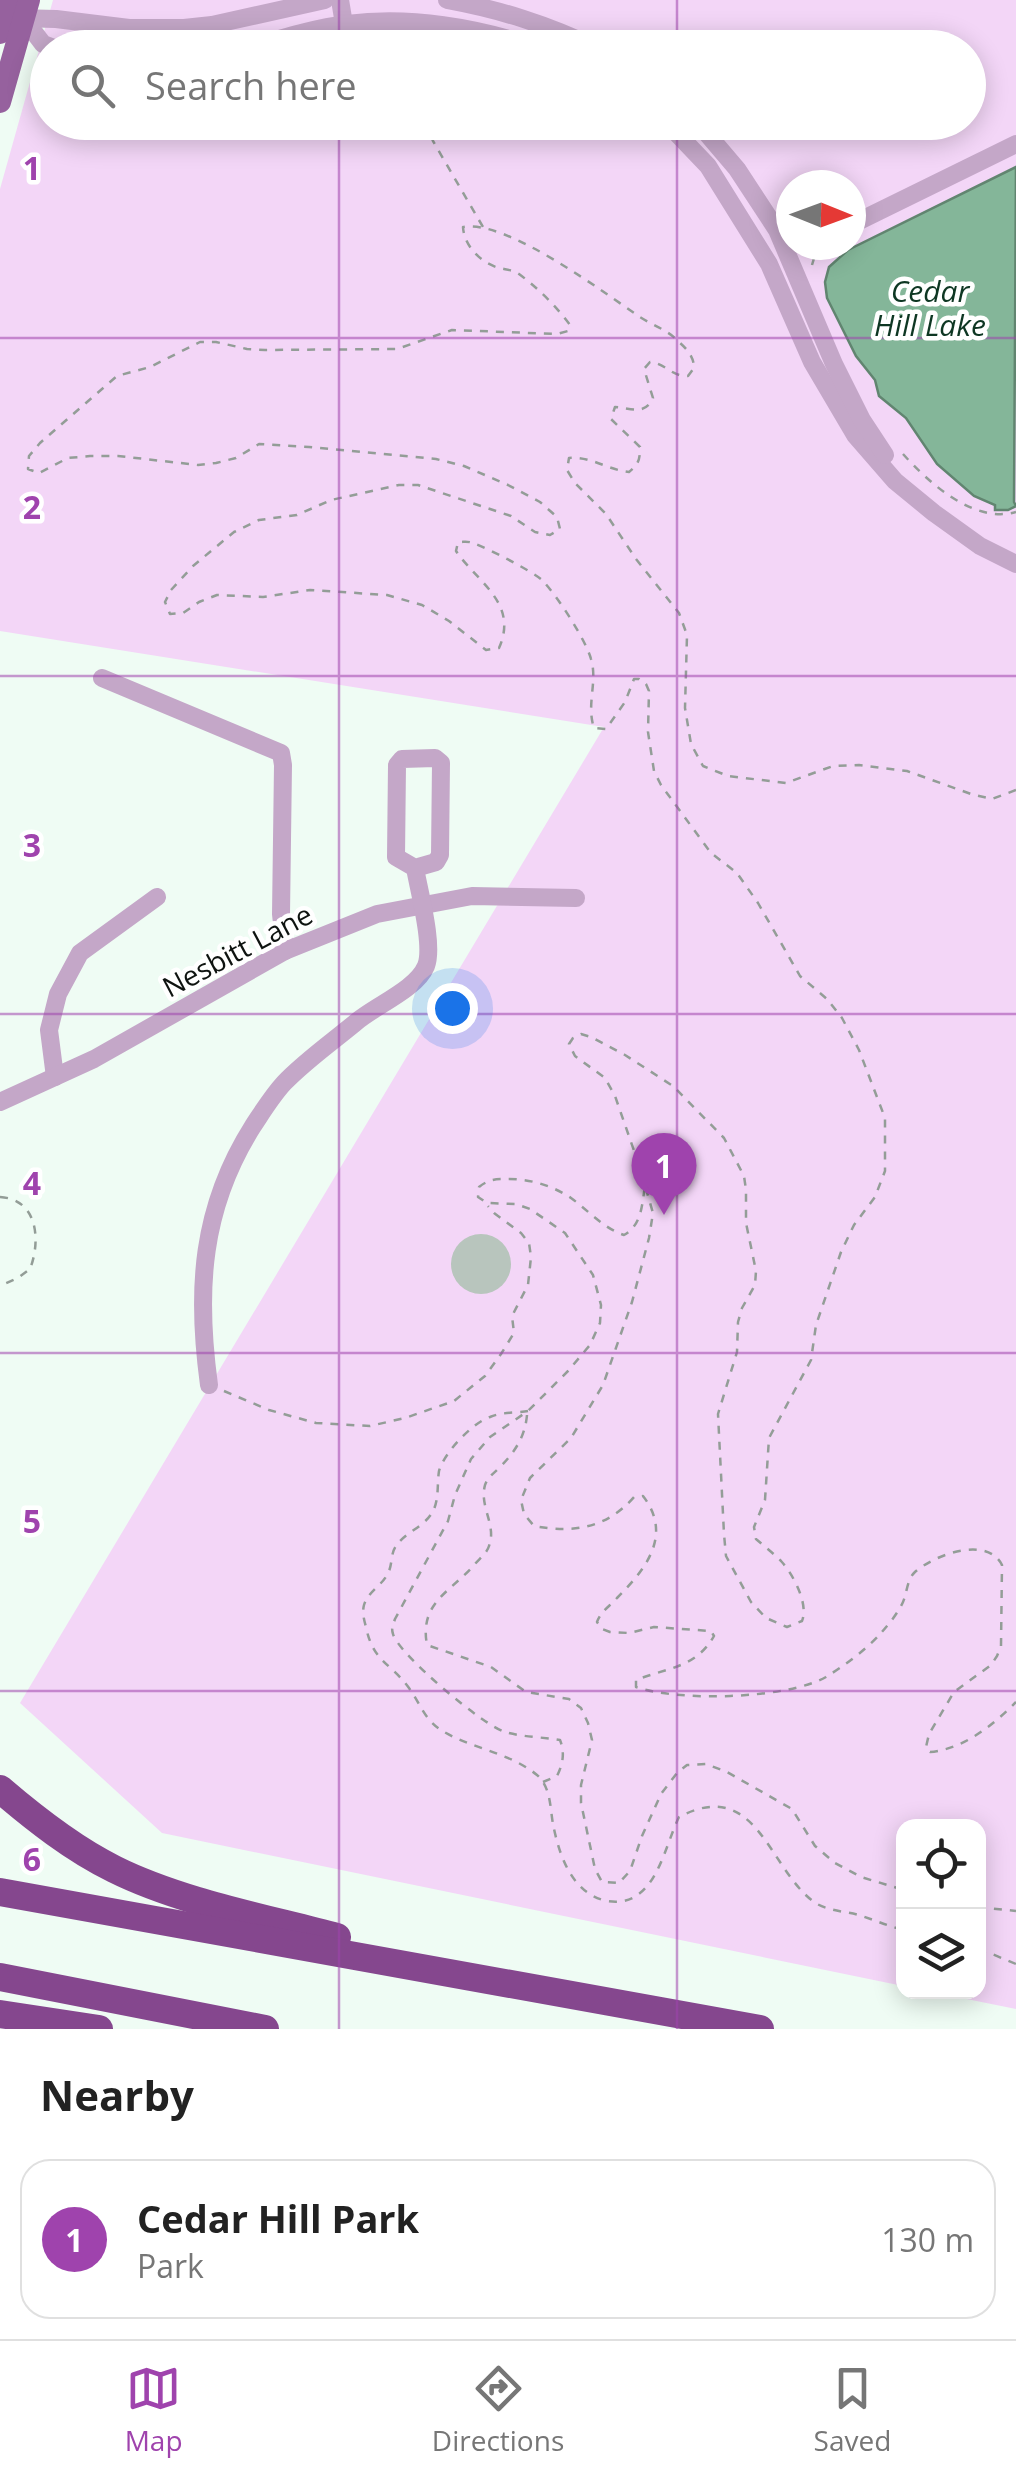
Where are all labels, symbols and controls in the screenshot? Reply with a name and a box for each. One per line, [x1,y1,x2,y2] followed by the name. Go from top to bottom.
[30,30,986,140] search box
[65,58,120,113] icon: search
[145,59,357,111] text: Search here
[23,146,41,189] text: 1
[776,170,866,260] north arrow
[874,270,986,345] water label: Cedar Hill Lake
[23,485,41,528] text: 2
[23,823,41,866] text: 3
[155,895,319,1005] street label: Nesbitt Lane
[427,983,478,1034] your location
[632,1132,696,1215] pin: 1
[23,1161,41,1204] text: 4
[23,1499,41,1542] text: 5
[896,1819,986,1999] map controls
[896,1819,986,1909] button: locate
[23,1837,41,1880] text: 6
[896,1909,986,1999] button: layers
[40,2066,194,2123] text: Nearby
[137,2192,419,2244] text: Cedar Hill Park
[65,2218,84,2261] text: 1
[881,2218,974,2261] text: 130 m
[137,2244,204,2287] text: Park
[125,2361,183,2459] tab: Map
[432,2361,564,2459] tab: Directions
[814,2361,891,2459] tab: Saved

